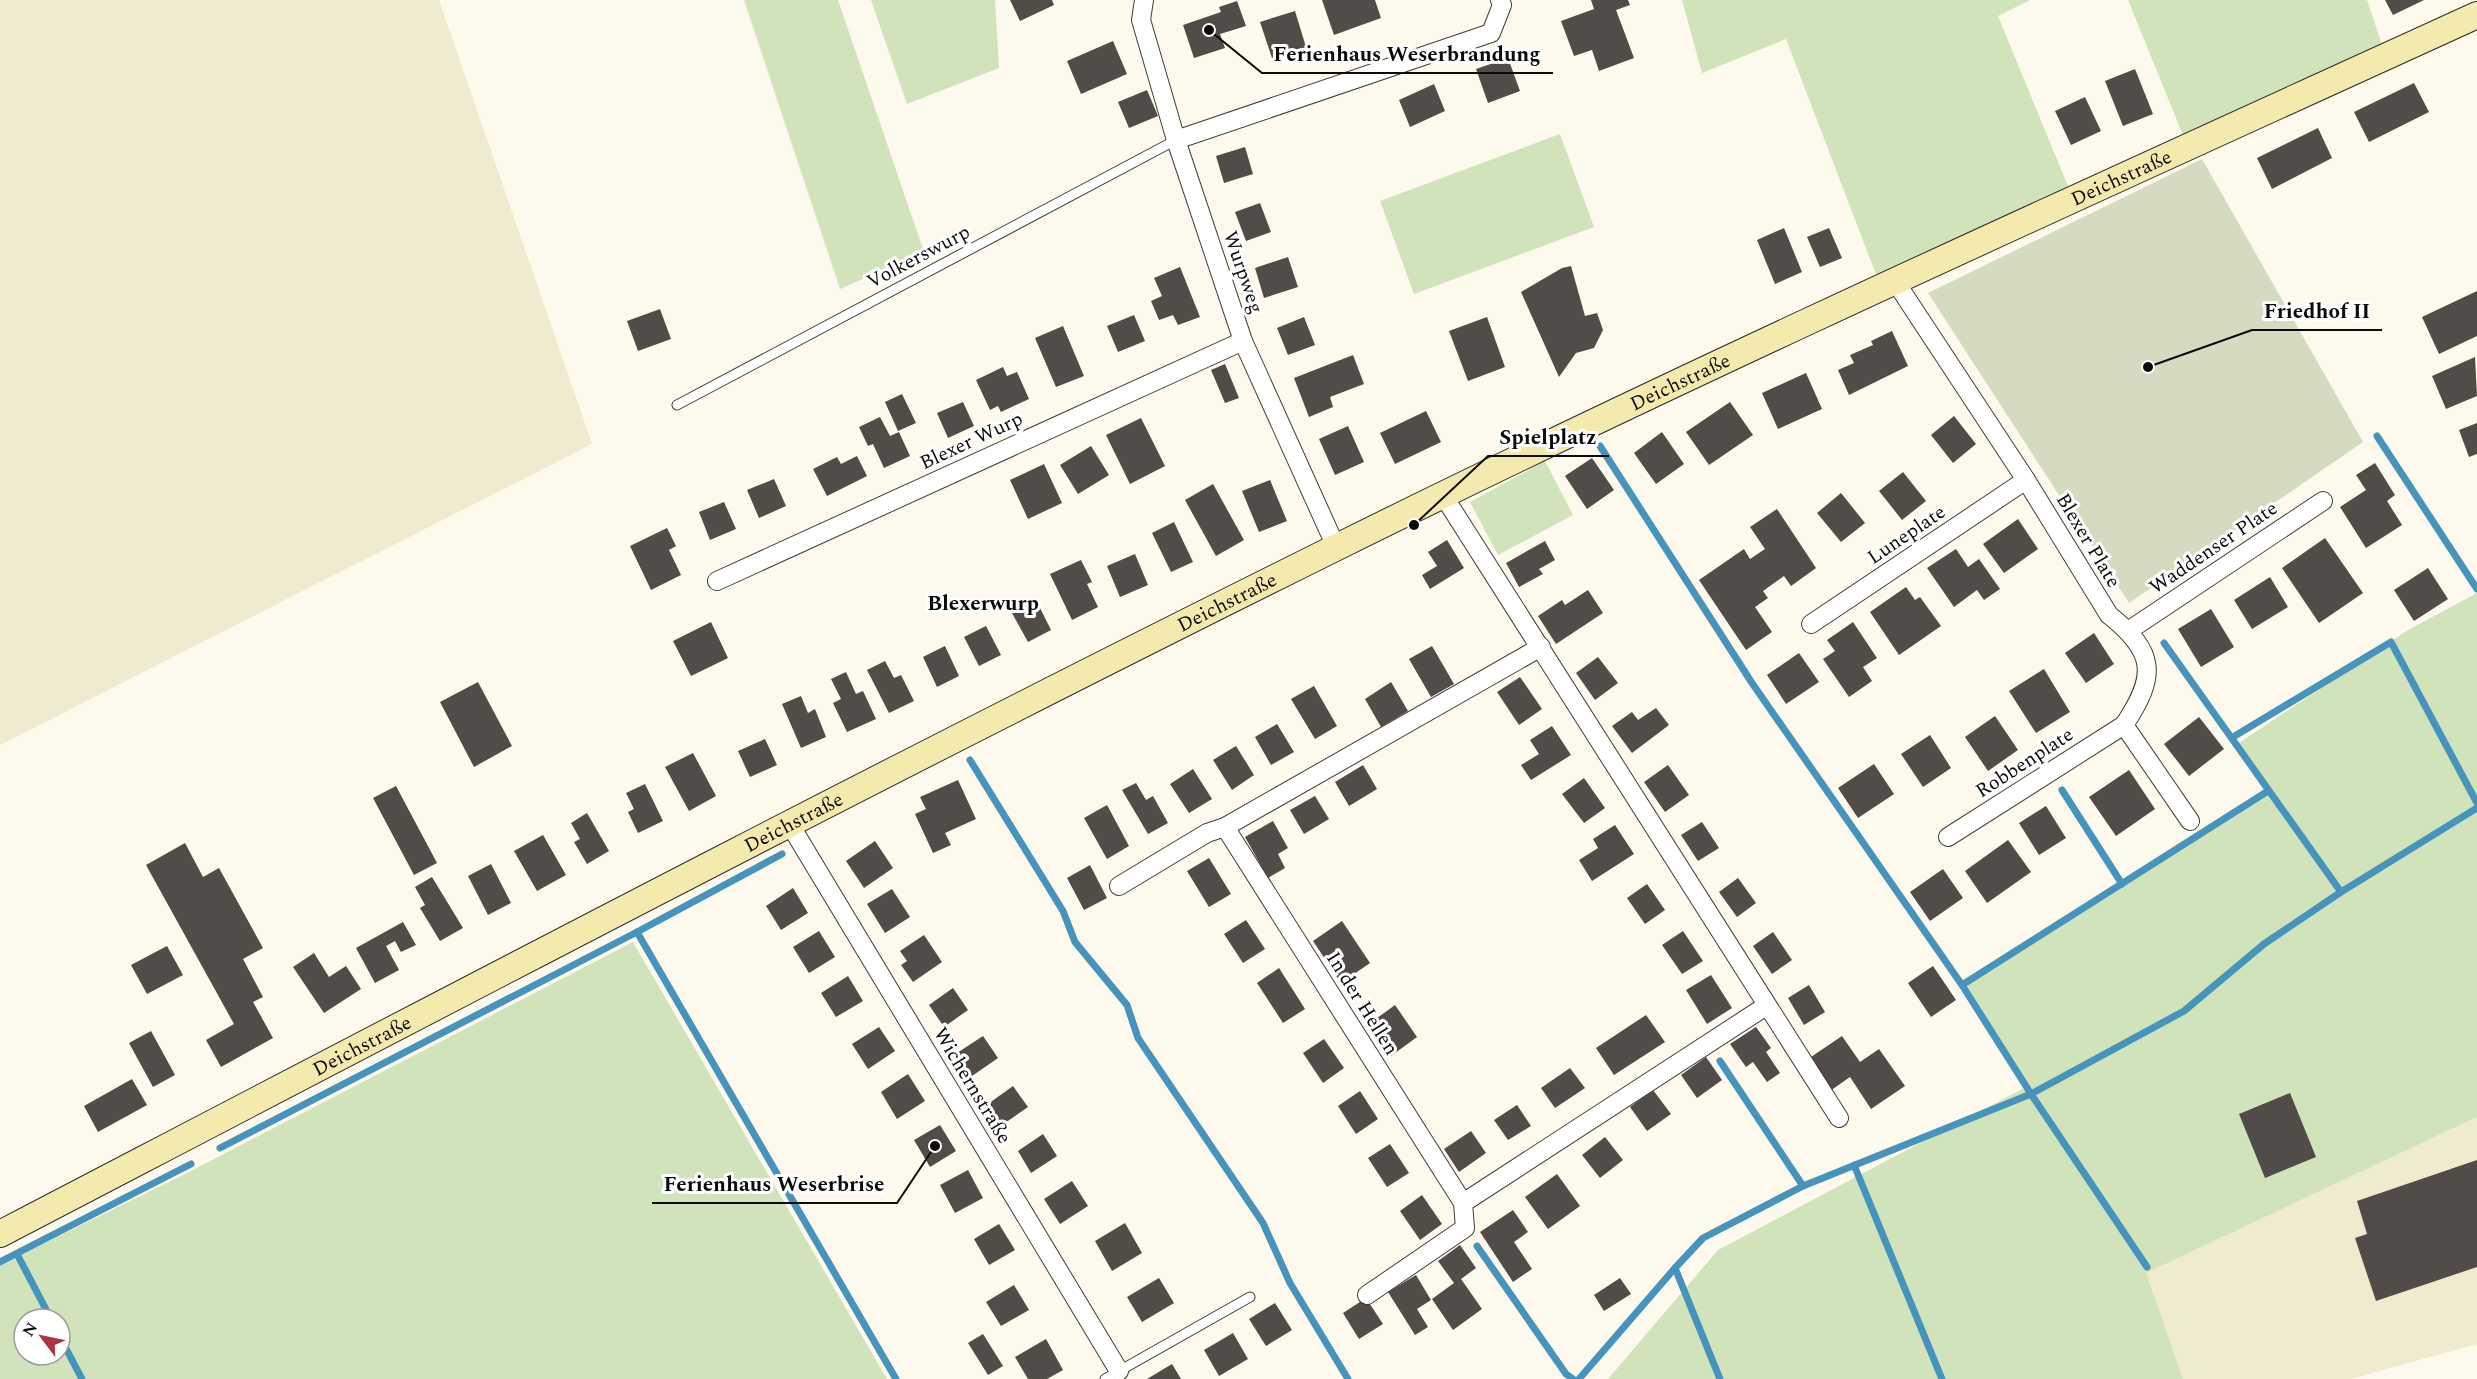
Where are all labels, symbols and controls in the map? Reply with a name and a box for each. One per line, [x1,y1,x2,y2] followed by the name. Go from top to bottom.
[1262,34,1553,73] callout: Ferienhaus Weserbrandung
[1273,39,1541,71] text: Ferienhaus Weserbrandung
[2066,142,2177,214] street label: Deichstraße
[862,217,975,297] street label: Volkerswurp
[1215,227,1271,318] street label: Wurpweg
[2252,291,2382,330] callout: Friedhof II
[2264,296,2370,328] text: Friedhof II
[1625,346,1736,419] street label: Deichstraße
[915,404,1028,478] street label: Blexer Wurp
[1488,417,1609,456] callout: Spielplatz
[1499,422,1597,454] text: Spielplatz
[2048,487,2128,594] street label: Blexer Plate
[2143,494,2284,602] street label: Waddenser Plate
[1861,498,1952,572] street label: Luneplate
[1172,565,1282,640] street label: Deichstraße
[927,588,1039,620] district label: Blexerwurp
[1970,720,2079,806] street label: Robbenplate
[739,785,849,861] street label: Deichstraße
[1318,946,1406,1061] street label: In der Hellen
[307,1008,417,1084] street label: Deichstraße
[925,1021,1019,1150] street label: Wichernstraße
[652,1164,897,1203] callout: Ferienhaus Weserbrise
[663,1169,885,1201] text: Ferienhaus Weserbrise
[12,1307,72,1367] north arrow
[16,1318,44,1341] text: N

